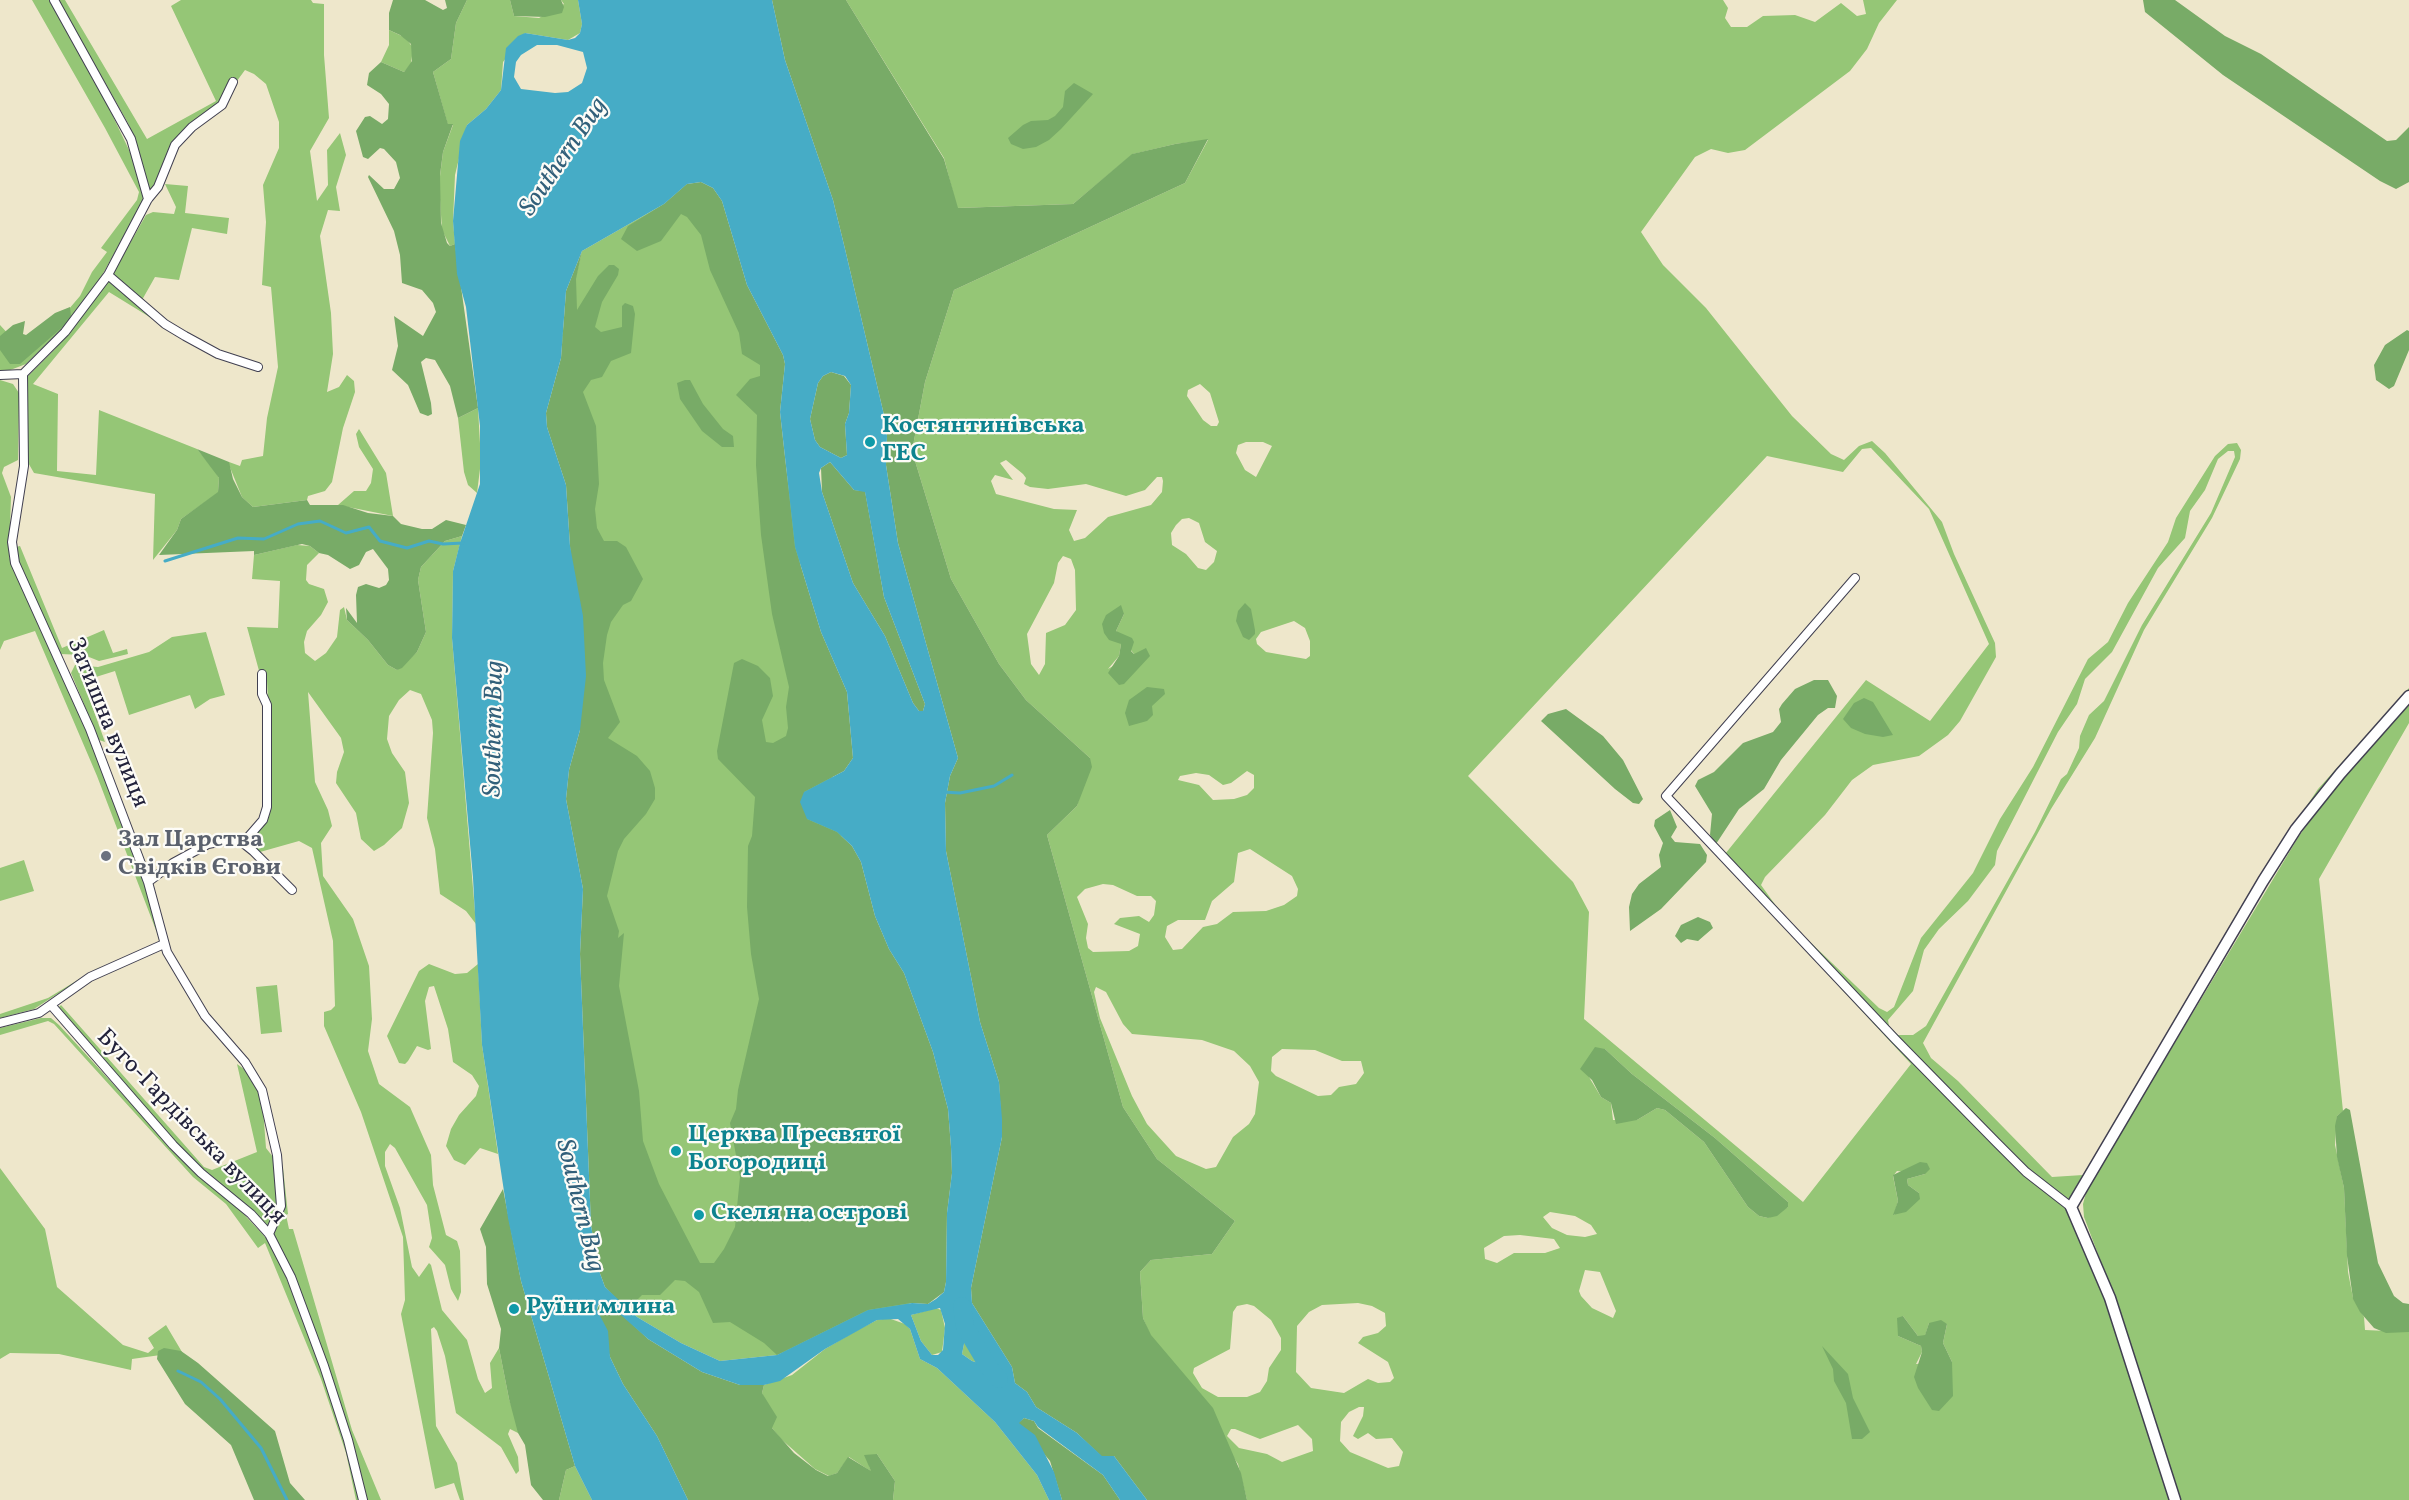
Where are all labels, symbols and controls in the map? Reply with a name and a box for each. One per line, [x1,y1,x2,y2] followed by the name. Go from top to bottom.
[514,93,616,223] water label: Southern Bug
[882,414,1085,470] place label: Костянтинівська ГЕС
[863,435,877,449] marker: Костянтинівська ГЕС
[59,634,153,812] street label: Затишна вулиця
[479,661,513,797] water label: Southern Bug
[118,828,281,884] place label: Зал Царства Свідків Єгови
[99,849,113,863] marker: Зал Царства Свідків Єгови
[89,1024,291,1232] street label: Буго-Гардівська вулиця
[688,1123,901,1179] place label: Церква Пресвятої Богородиці
[546,1136,610,1276] water label: Southern Bug
[669,1144,683,1158] marker: Церква Пресвятої Богородиці
[711,1201,908,1229] place label: Скеля на острові
[692,1208,706,1222] marker: Скеля на острові
[526,1295,675,1323] place label: Руїни млина
[507,1302,521,1316] marker: Руїни млина

